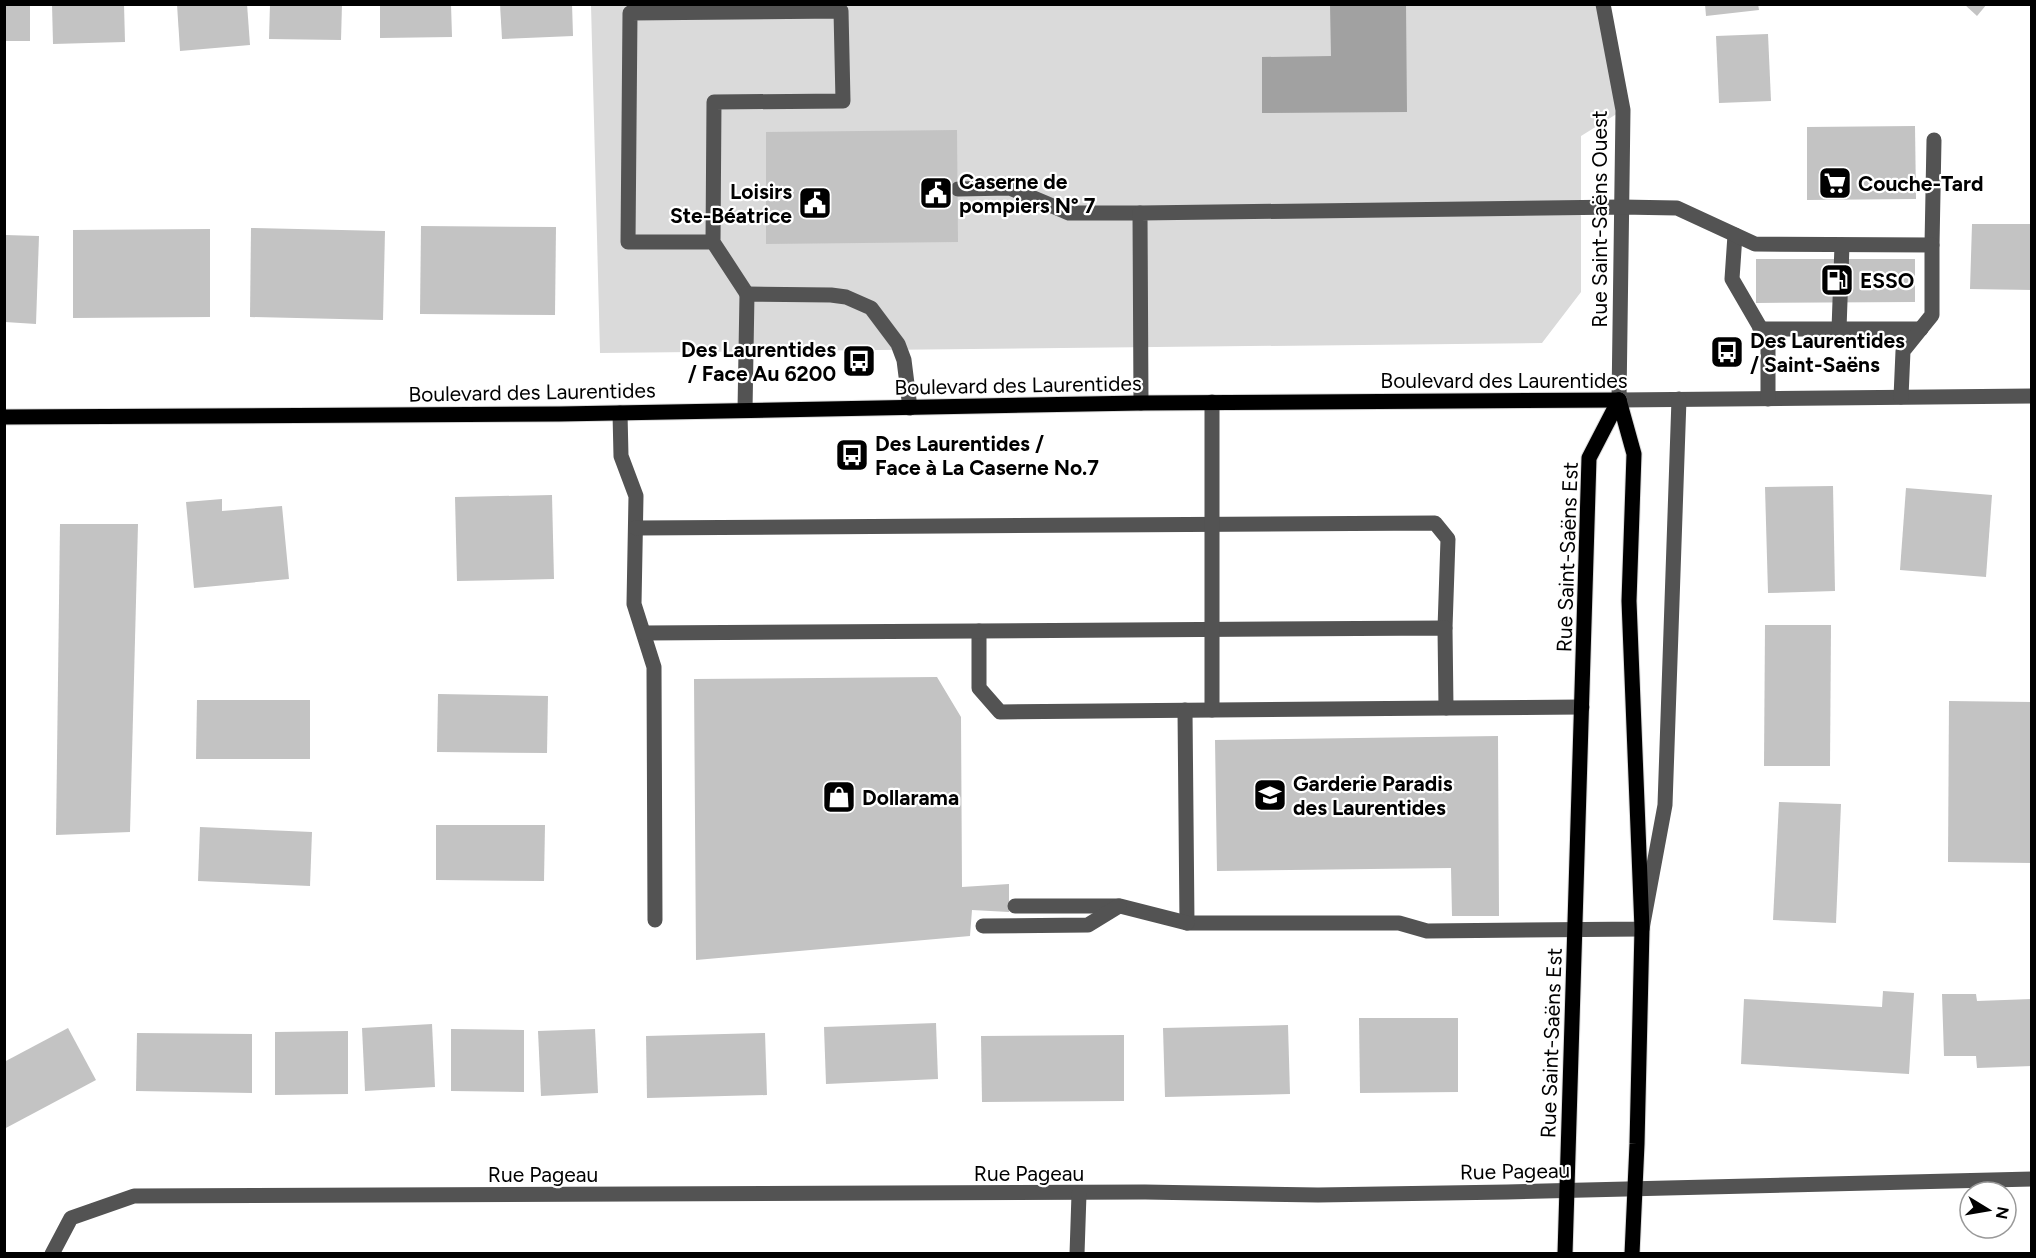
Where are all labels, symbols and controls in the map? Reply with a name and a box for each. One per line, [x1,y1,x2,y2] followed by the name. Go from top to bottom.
[1587,110,1612,328] street label: Rue Saint-Saëns Ouest
[1817,165,1853,201] supermarket icon: Couche-Tard
[959,169,1096,218] place label: Caserne de pompiers N° 7
[1858,171,1984,196] place label: Couche-Tard
[918,175,954,211] public building icon: Caserne de pompiers N° 7
[670,179,792,228] place label: Loisirs Ste-Béatrice
[797,185,833,221] public building icon: Loisirs Ste-Béatrice
[1819,262,1855,298] fuel station icon: ESSO
[1860,268,1914,293] place label: ESSO
[1750,328,1905,377] place label: Des Laurentides / Saint-Saëns
[1709,334,1745,370] bus stop icon: Des Laurentides / Saint-Saëns
[681,337,836,386] place label: Des Laurentides / Face Au 6200
[841,343,877,379] bus stop icon: Des Laurentides / Face Au 6200
[1380,368,1628,393] street label: Boulevard des Laurentides
[894,370,1142,400] street label: Boulevard des Laurentides
[408,377,656,407] street label: Boulevard des Laurentides
[875,431,1099,480] place label: Des Laurentides / Face à La Caserne No.7
[834,437,870,473] bus stop icon: Des Laurentides / Face à La Caserne No.7
[1551,461,1583,653] street label: Rue Saint-Saëns Est
[1293,771,1453,820] place label: Garderie Paradis des Laurentides
[1252,777,1288,813] school or university icon: Garderie Paradis des Laurentides
[821,779,857,815] shop icon: Dollarama
[862,785,959,810] place label: Dollarama
[1535,947,1567,1139] street label: Rue Saint-Saëns Est
[1460,1158,1570,1184] street label: Rue Pageau
[974,1161,1084,1186] street label: Rue Pageau
[488,1162,598,1187] street label: Rue Pageau
[1958,1180,2018,1240] north arrow
[1992,1205,2013,1221] text: N

